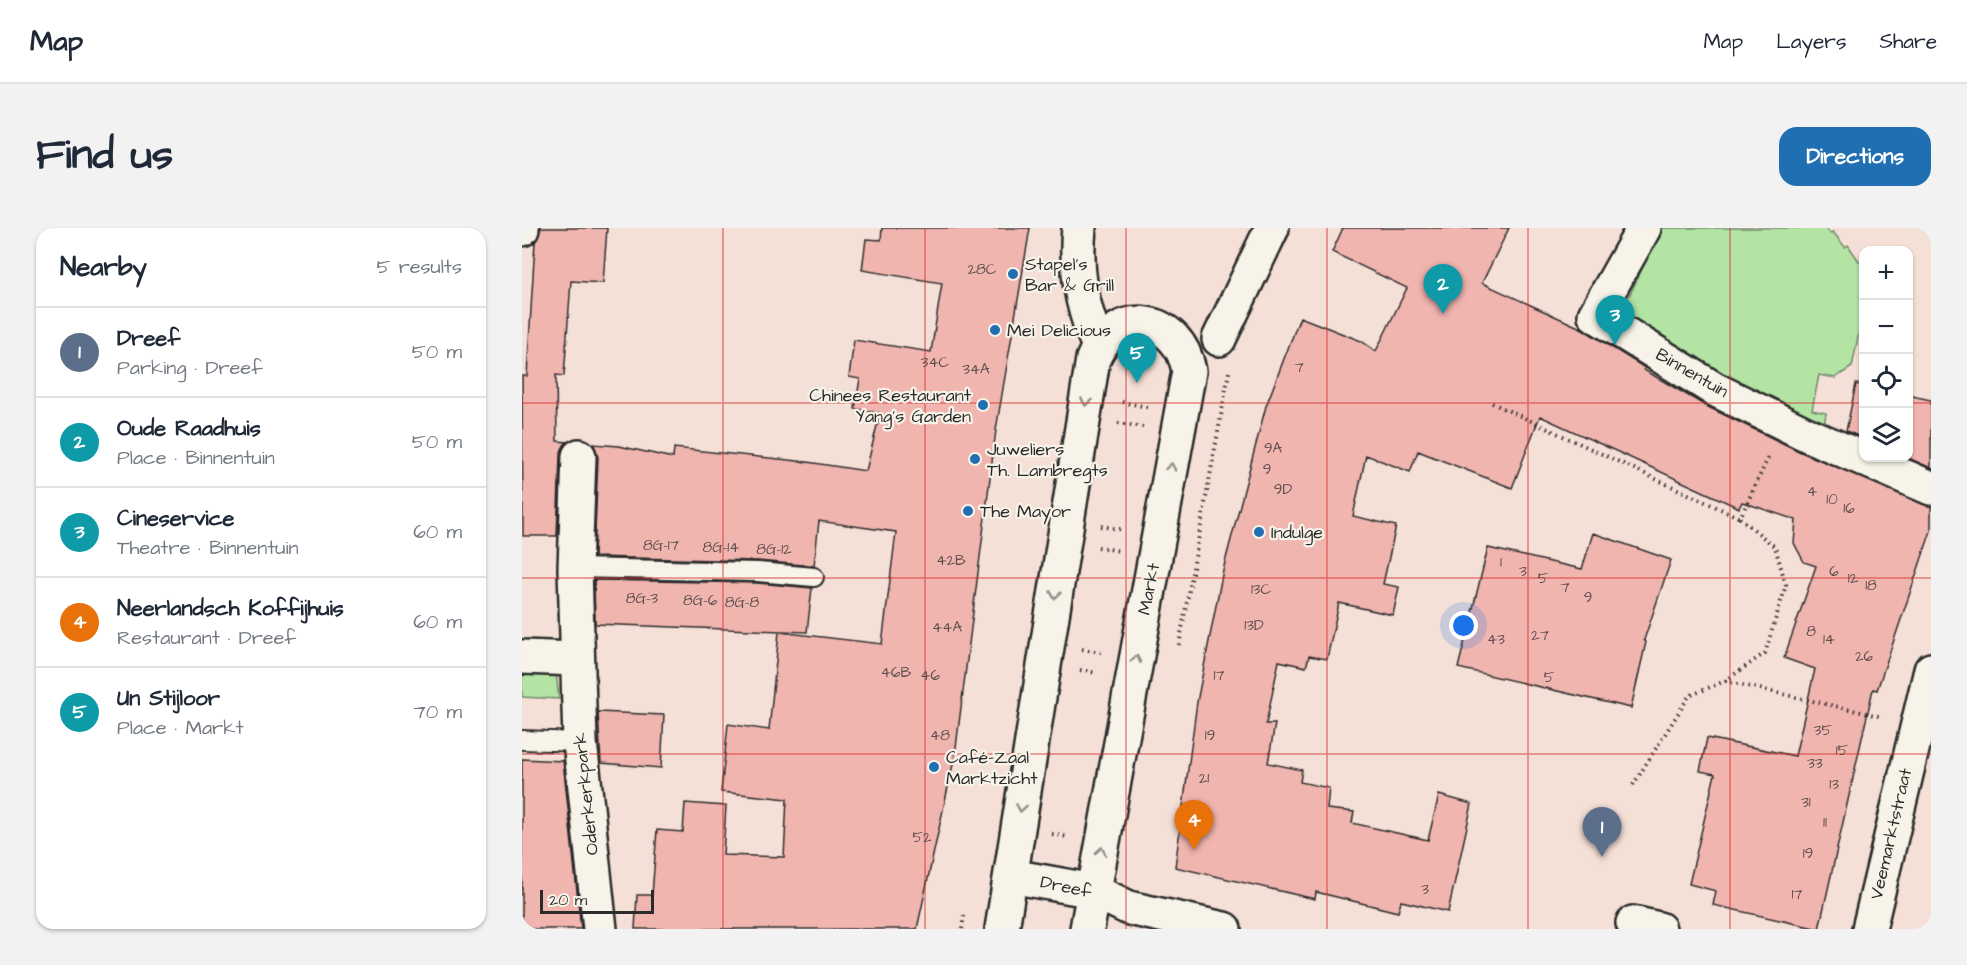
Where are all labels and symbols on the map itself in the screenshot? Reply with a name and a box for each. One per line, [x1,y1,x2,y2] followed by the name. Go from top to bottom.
[1025,252,1114,298] place label: Stapel's Bar & Grill
[968,259,997,280] house number: 28C
[1424,264,1462,314] pin: 2
[1006,267,1020,281] marker: Stapel's Bar & Grill
[1596,296,1634,345] pin: 3
[1007,318,1111,343] place label: Mei Delicious
[988,323,1002,337] marker: Mei Delicious
[1118,334,1156,383] pin: 5
[1651,342,1733,404] street label: Binnentuin
[921,352,950,373] house number: 34C
[1294,357,1304,378] house number: 7
[962,359,990,380] house number: 34A
[809,383,972,430] place label: Chinees Restaurant Yang's Garden
[1080,397,1093,407] one-way arrow
[976,398,990,412] marker: Chinees Restaurant Yang's Garden
[987,437,1108,484] place label: Juweliers Th. Lambregts
[1264,438,1282,459] house number: 9A
[968,452,982,466] marker: Juweliers Th. Lambregts
[1263,459,1271,480] house number: 9
[1164,463,1177,473] one-way arrow
[1274,479,1292,500] house number: 9D
[1807,481,1817,502] house number: 4
[1826,489,1838,510] house number: 10
[1843,498,1855,519] house number: 16
[980,499,1071,525] place label: The Mayor
[961,504,975,518] marker: The Mayor
[1271,520,1323,546] place label: Indulge
[1252,525,1266,539] marker: Indulge
[643,535,679,556] house number: 8G-17
[703,537,739,558] house number: 8G-14
[756,539,792,560] house number: 8G-12
[936,550,966,571] house number: 42B
[1500,552,1502,573] house number: 1
[1132,560,1166,617] street label: Markt
[1519,561,1527,582] house number: 3
[1829,561,1839,582] house number: 6
[1538,568,1549,589] house number: 5
[1848,568,1859,589] house number: 12
[1865,575,1877,596] house number: 18
[1560,577,1570,598] house number: 7
[1251,579,1271,600] house number: 13C
[1584,587,1592,608] house number: 9
[626,588,659,609] house number: 8G-3
[683,590,718,611] house number: 8G-6
[1049,590,1062,600] one-way arrow
[725,592,760,613] house number: 8G-8
[1449,611,1478,640] your location
[1244,615,1264,636] house number: 13D
[932,617,962,638] house number: 44A
[1806,621,1816,642] house number: 8
[1531,625,1549,646] house number: 27
[1487,629,1505,650] house number: 43
[1823,629,1835,650] house number: 14
[1855,646,1874,667] house number: 26
[1129,654,1142,664] one-way arrow
[881,662,911,683] house number: 46B
[920,665,940,686] house number: 46
[1213,665,1225,686] house number: 17
[1544,667,1555,688] house number: 5
[1814,720,1832,741] house number: 35
[930,725,950,746] house number: 48
[1205,725,1215,746] house number: 19
[567,732,605,856] street label: Oderkerkpark
[1836,740,1849,761] house number: 15
[946,745,1038,791] place label: Café-Zaal Marktzicht
[1807,753,1823,774] house number: 33
[927,760,941,774] marker: Café-Zaal Marktzicht
[1864,765,1918,902] street label: Veemarktstraat
[1199,768,1209,789] house number: 21
[1829,774,1839,795] house number: 13
[1801,792,1811,813] house number: 31
[1174,800,1214,850] pin: 4
[1016,804,1028,813] one-way arrow
[1582,808,1622,857] pin: 1
[1823,812,1827,833] house number: 11
[912,827,932,848] house number: 52
[1803,843,1813,864] house number: 19
[1094,846,1107,856] one-way arrow
[1038,869,1094,905] street label: Dreef
[1421,879,1429,900] house number: 3
[1791,884,1803,905] house number: 17
[540,887,654,914] scale bar

